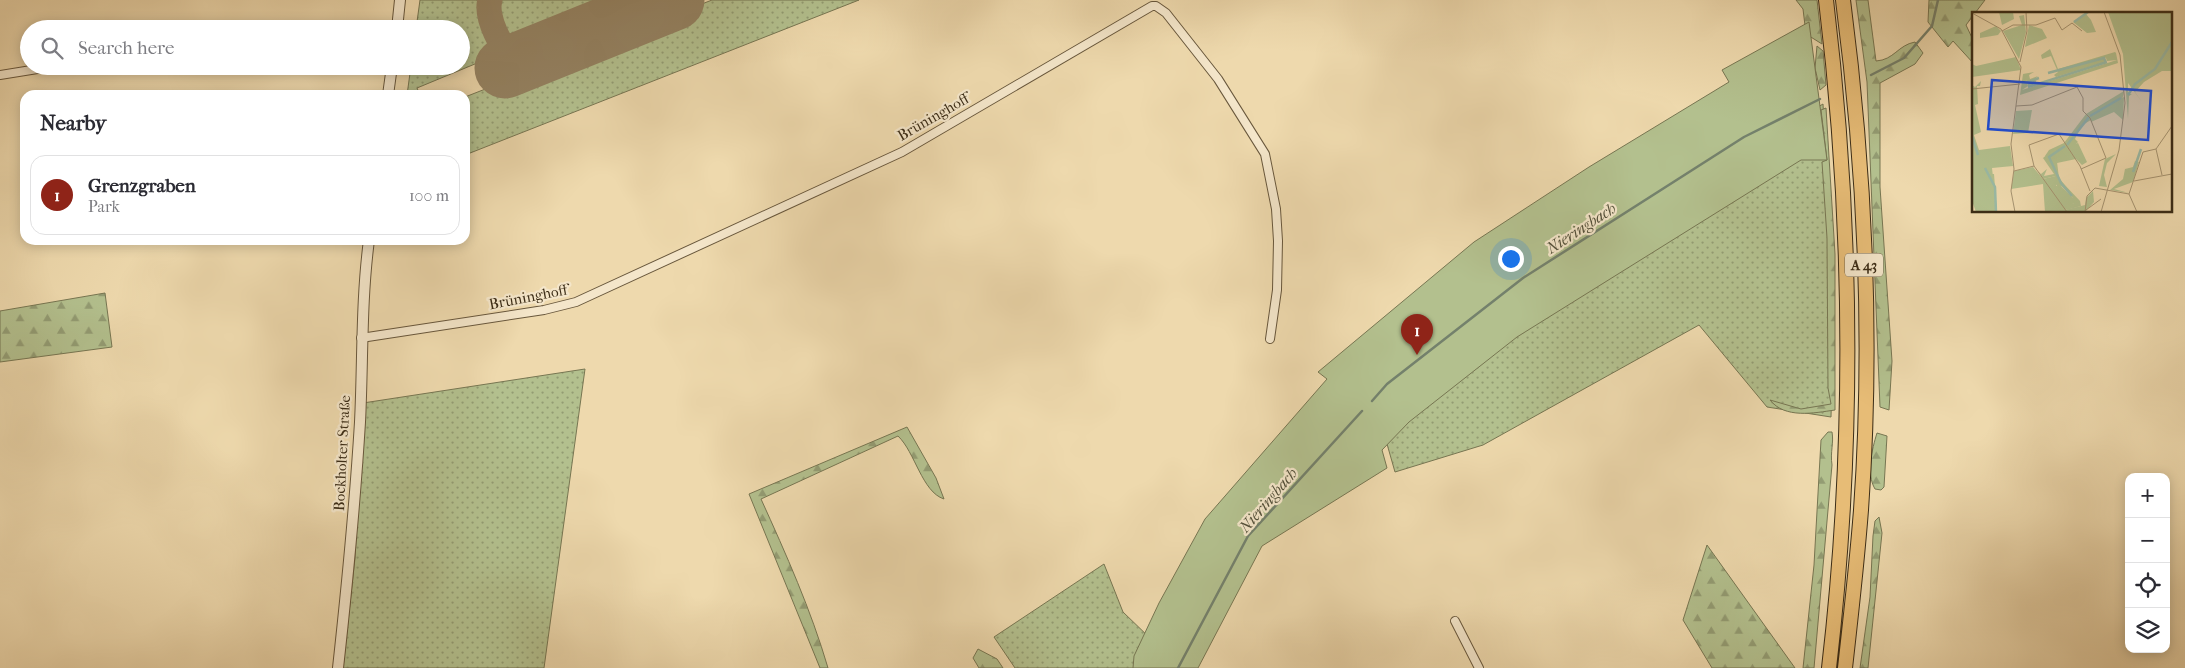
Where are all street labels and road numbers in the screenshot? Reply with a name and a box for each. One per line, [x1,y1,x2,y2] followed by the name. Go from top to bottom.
[894,88,975,145] street label: Brüninghoff
[1845,254,1883,276] road number: A 43
[487,280,572,313] street label: Brüninghoff
[330,394,354,511] street label: Bockholter Straße

